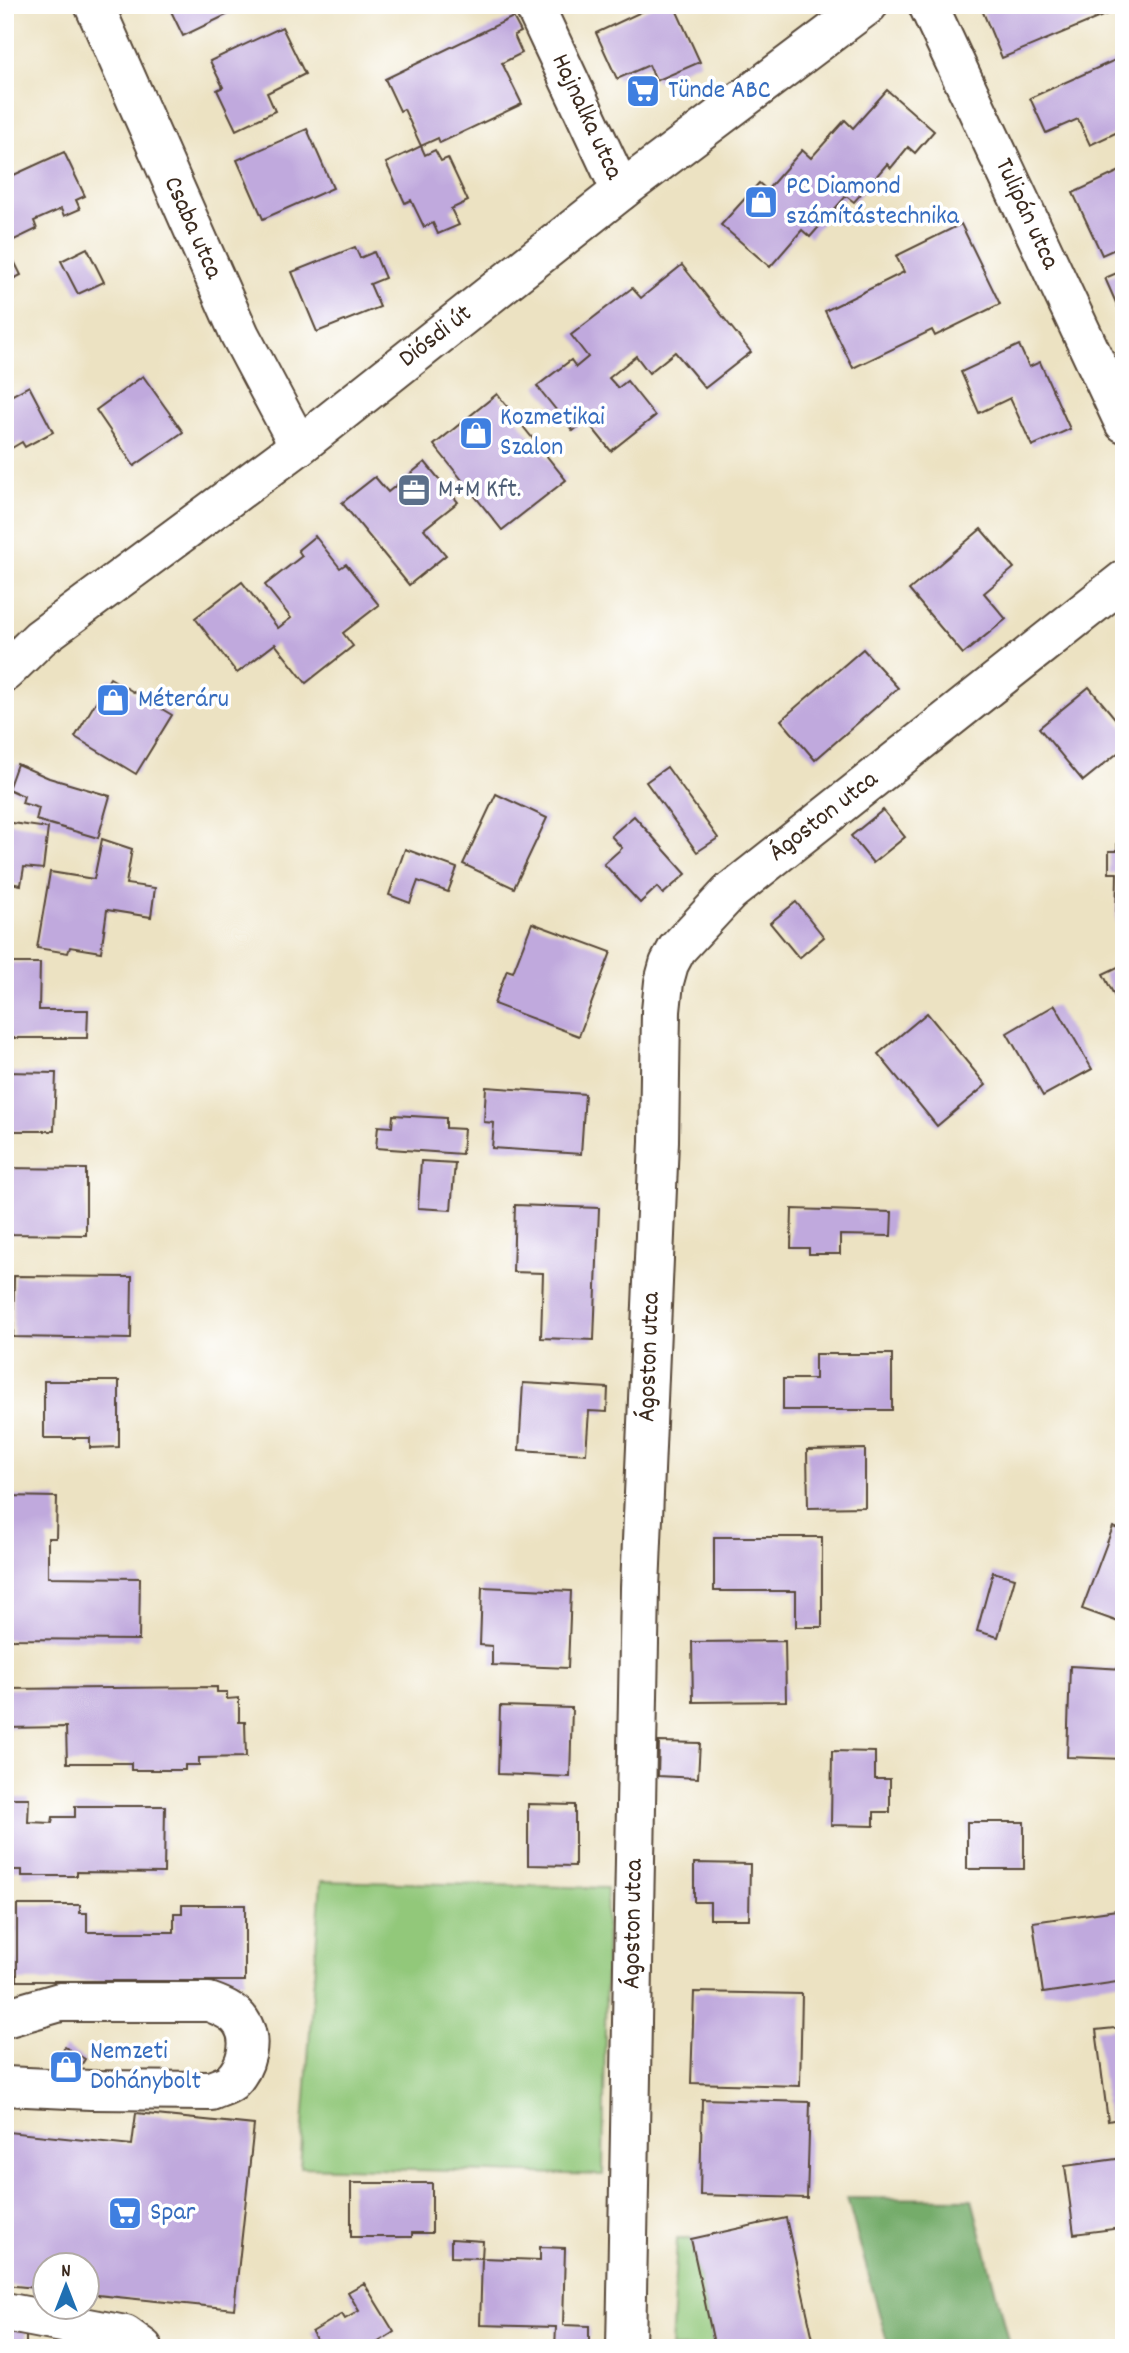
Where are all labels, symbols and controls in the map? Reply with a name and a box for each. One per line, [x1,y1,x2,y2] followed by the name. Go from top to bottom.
[541,48,632,187] street label: Hajnalka utca
[624,72,662,110] supermarket icon: Tünde ABC
[668,73,771,110] place label: Tünde ABC
[984,152,1068,276] street label: Tulipán utca
[786,169,960,236] place label: PC Diamond számítástechnika
[153,171,231,286] street label: Csaba utca
[742,183,780,221] shop icon: PC Diamond számítástechnika
[391,296,481,378] street label: Diósdi út
[500,400,605,467] place label: Kozmetikai Szalon
[457,414,495,452] shop icon: Kozmetikai Szalon
[395,471,433,509] office icon: M+M Kft.
[438,472,521,509] place label: M+M Kft.
[94,681,132,719] shop icon: Méteráru
[138,682,229,719] place label: Méteráru
[761,762,887,872] street label: Ágoston utca
[629,1291,671,1423] street label: Ágoston utca
[614,1858,654,1989] street label: Ágoston utca
[90,2034,201,2101] place label: Nemzeti Dohánybolt
[47,2048,85,2086] shop icon: Nemzeti Dohánybolt
[106,2194,144,2232] supermarket icon: Spar
[150,2195,196,2232] place label: Spar
[32,2252,102,2322] north arrow
[61,2259,71,2286] text: N

